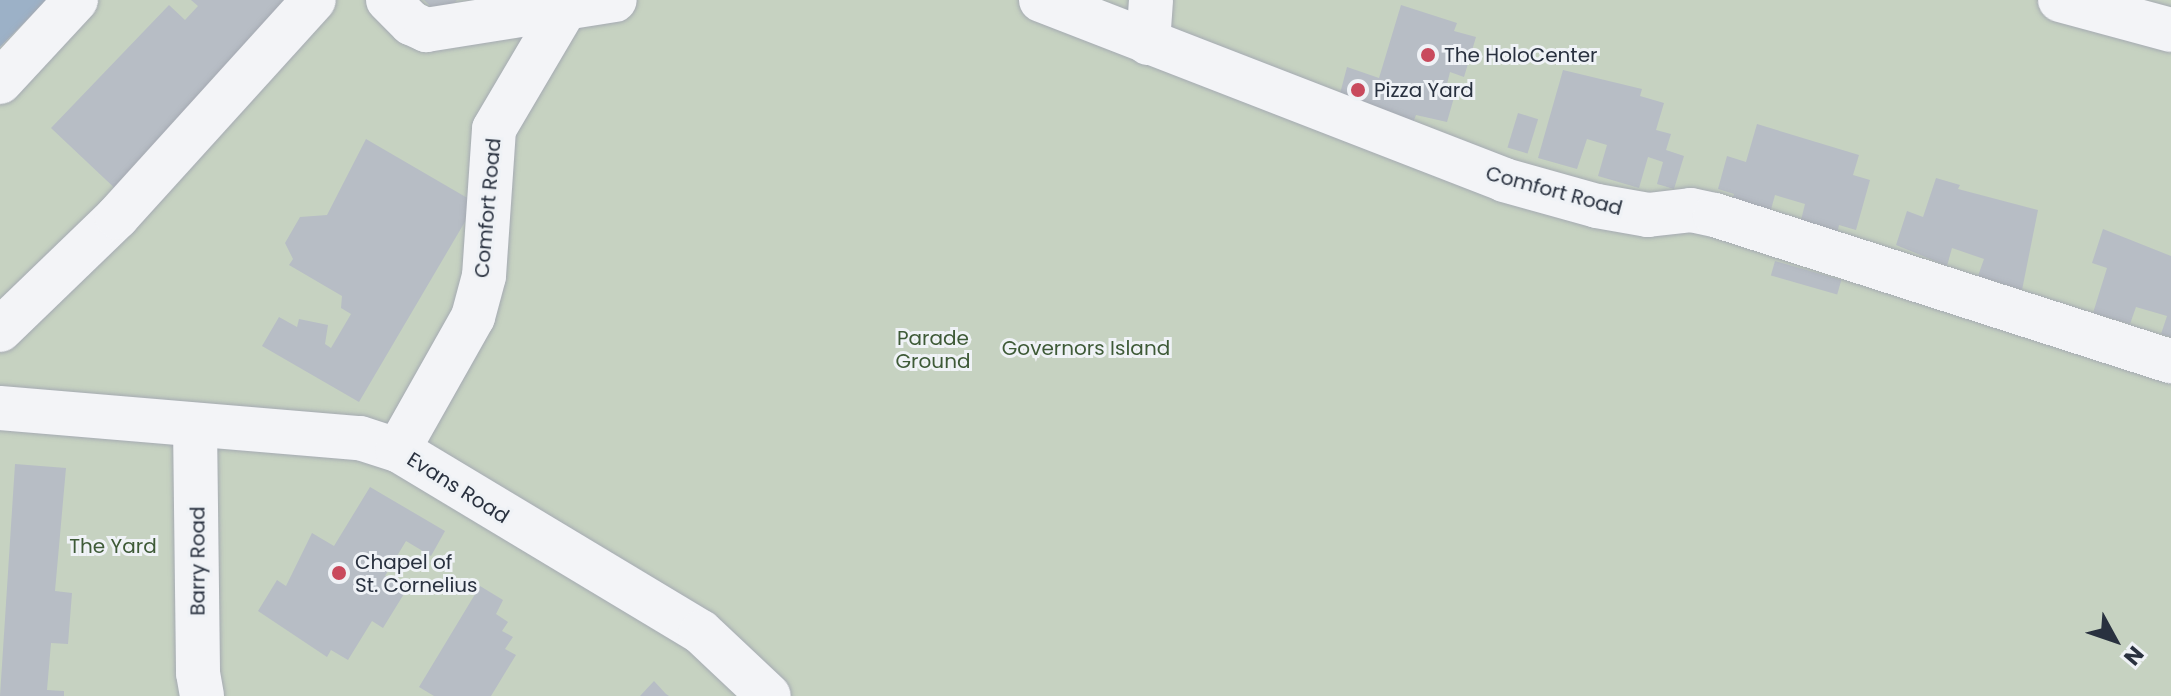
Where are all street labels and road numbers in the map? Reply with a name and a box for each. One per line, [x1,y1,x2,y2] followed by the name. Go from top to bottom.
[470,137,506,279] street label: Comfort Road
[1483,161,1625,221] street label: Comfort Road
[403,447,513,529] street label: Evans Road
[186,506,210,616] street label: Barry Road

